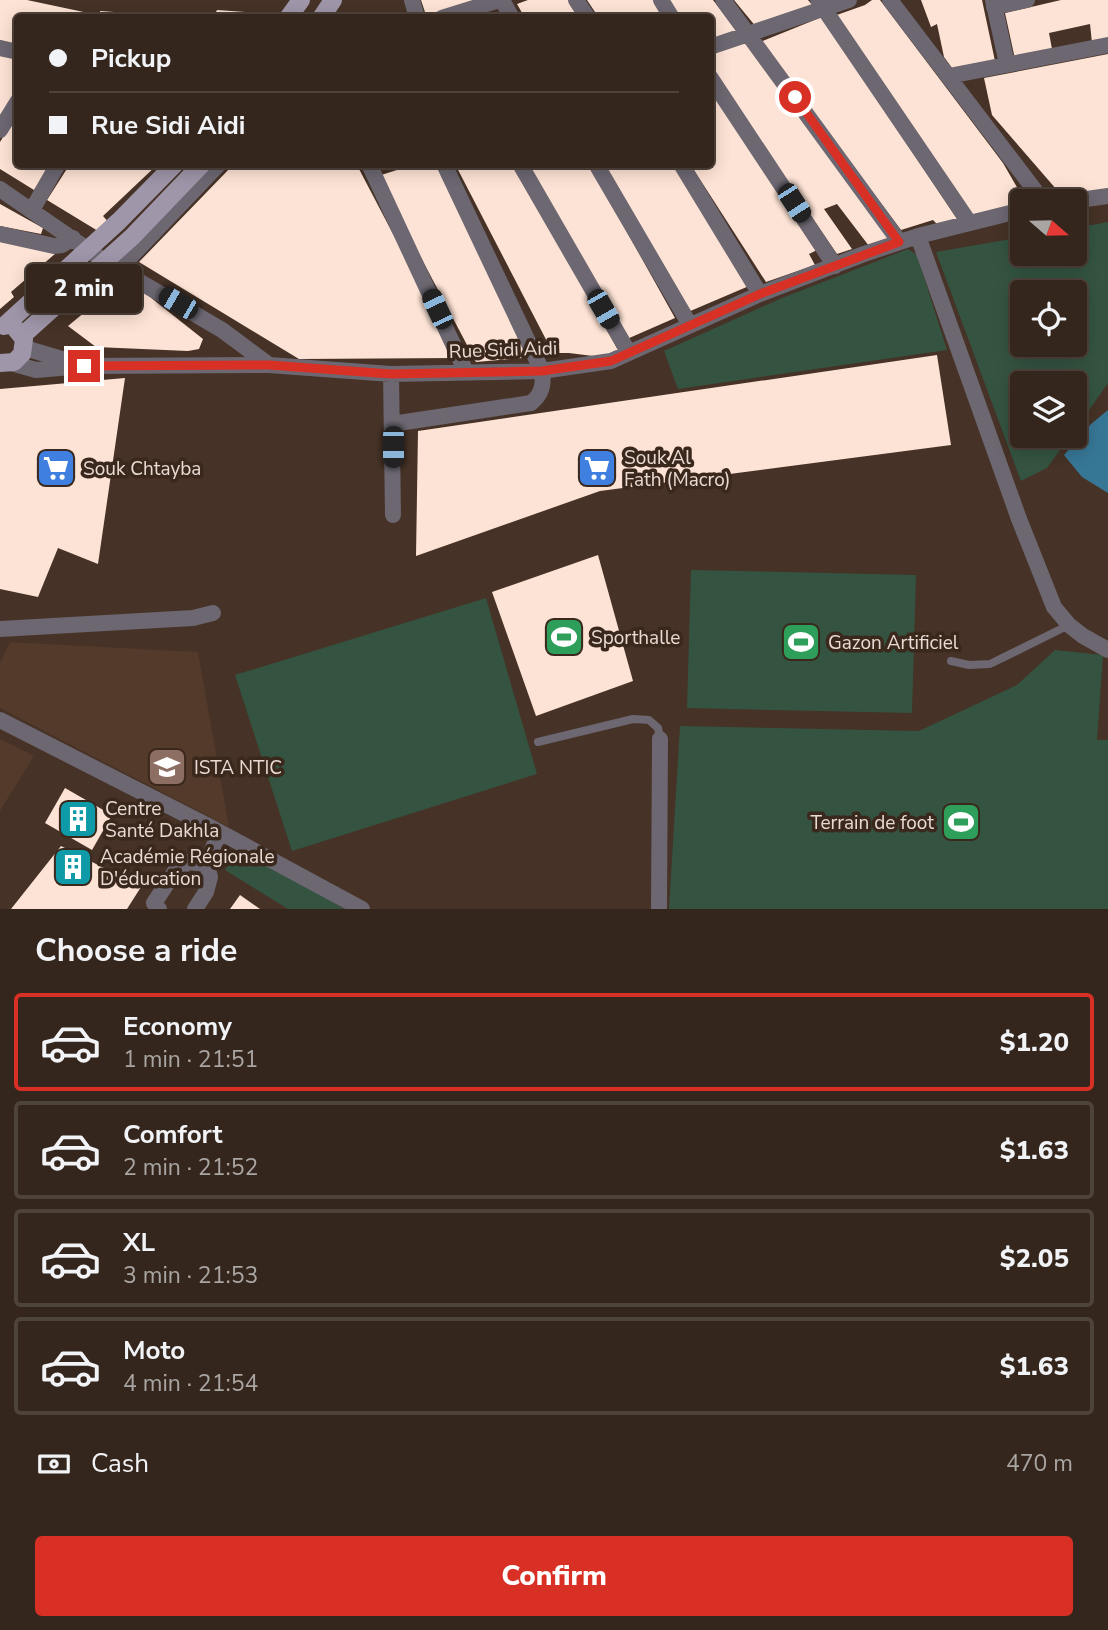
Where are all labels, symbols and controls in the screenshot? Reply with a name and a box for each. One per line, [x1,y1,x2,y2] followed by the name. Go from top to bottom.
[91,41,171,76] text: Pickup
[779,81,811,113] route start
[91,108,246,143] text: Rue Sidi Aidi
[774,180,815,226] car
[1010,189,1087,266] north arrow
[1010,189,1087,448] map controls
[26,264,142,314] callout: 2 min
[54,273,114,304] text: 2 min
[1010,280,1087,357] button: locate
[155,283,202,323] car
[419,286,456,332] car
[584,286,623,332] car
[448,335,558,365] street label: Rue Sidi Aidi
[68,350,100,382] route end
[1010,371,1087,448] button: layers
[383,426,404,468] car
[624,445,731,493] place label: Souk Al Fath (Macro)
[35,447,77,489] supermarket icon: Souk Chtayba
[576,447,618,489] supermarket icon: Souk Al Fath (Macro)
[83,456,201,482] place label: Souk Chtayba
[543,616,585,658] sports icon: Sporthalle
[780,621,822,663] sports icon: Gazon Artificiel
[591,625,680,651] place label: Sporthalle
[828,630,959,656] place label: Gazon Artificiel
[146,746,188,788] school or university icon: ISTA NTIC
[194,755,282,781] place label: ISTA NTIC
[105,796,219,844] place label: Centre Santé Dakhla
[57,798,99,840] building icon: Centre Santé Dakhla
[940,801,982,843] sports icon: Terrain de foot
[810,810,934,836] place label: Terrain de foot
[100,844,275,892] place label: Académie Régionale D'éducation
[52,846,94,888] building icon: Académie Régionale D'éducation
[35,929,237,972] text: Choose a ride
[123,1009,232,1044] text: Economy
[39,1011,102,1074] icon: car
[1000,1025,1069,1060] text: $1.20
[123,1044,258,1075] text: 1 min · 21:51
[123,1117,223,1152] text: Comfort
[39,1119,102,1182] icon: car
[1000,1133,1069,1168] text: $1.63
[123,1152,258,1183] text: 2 min · 21:52
[123,1225,155,1260] text: XL
[39,1227,102,1290] icon: car
[1000,1241,1069,1276] text: $2.05
[123,1260,258,1291] text: 3 min · 21:53
[123,1333,185,1368] text: Moto
[39,1335,102,1398] icon: car
[1000,1349,1069,1384] text: $1.63
[123,1368,258,1399] text: 4 min · 21:54
[35,1445,73,1483] icon: cash
[91,1446,149,1481] text: Cash
[1006,1448,1073,1479] text: 470 m
[35,1536,1073,1616] button: Confirm

